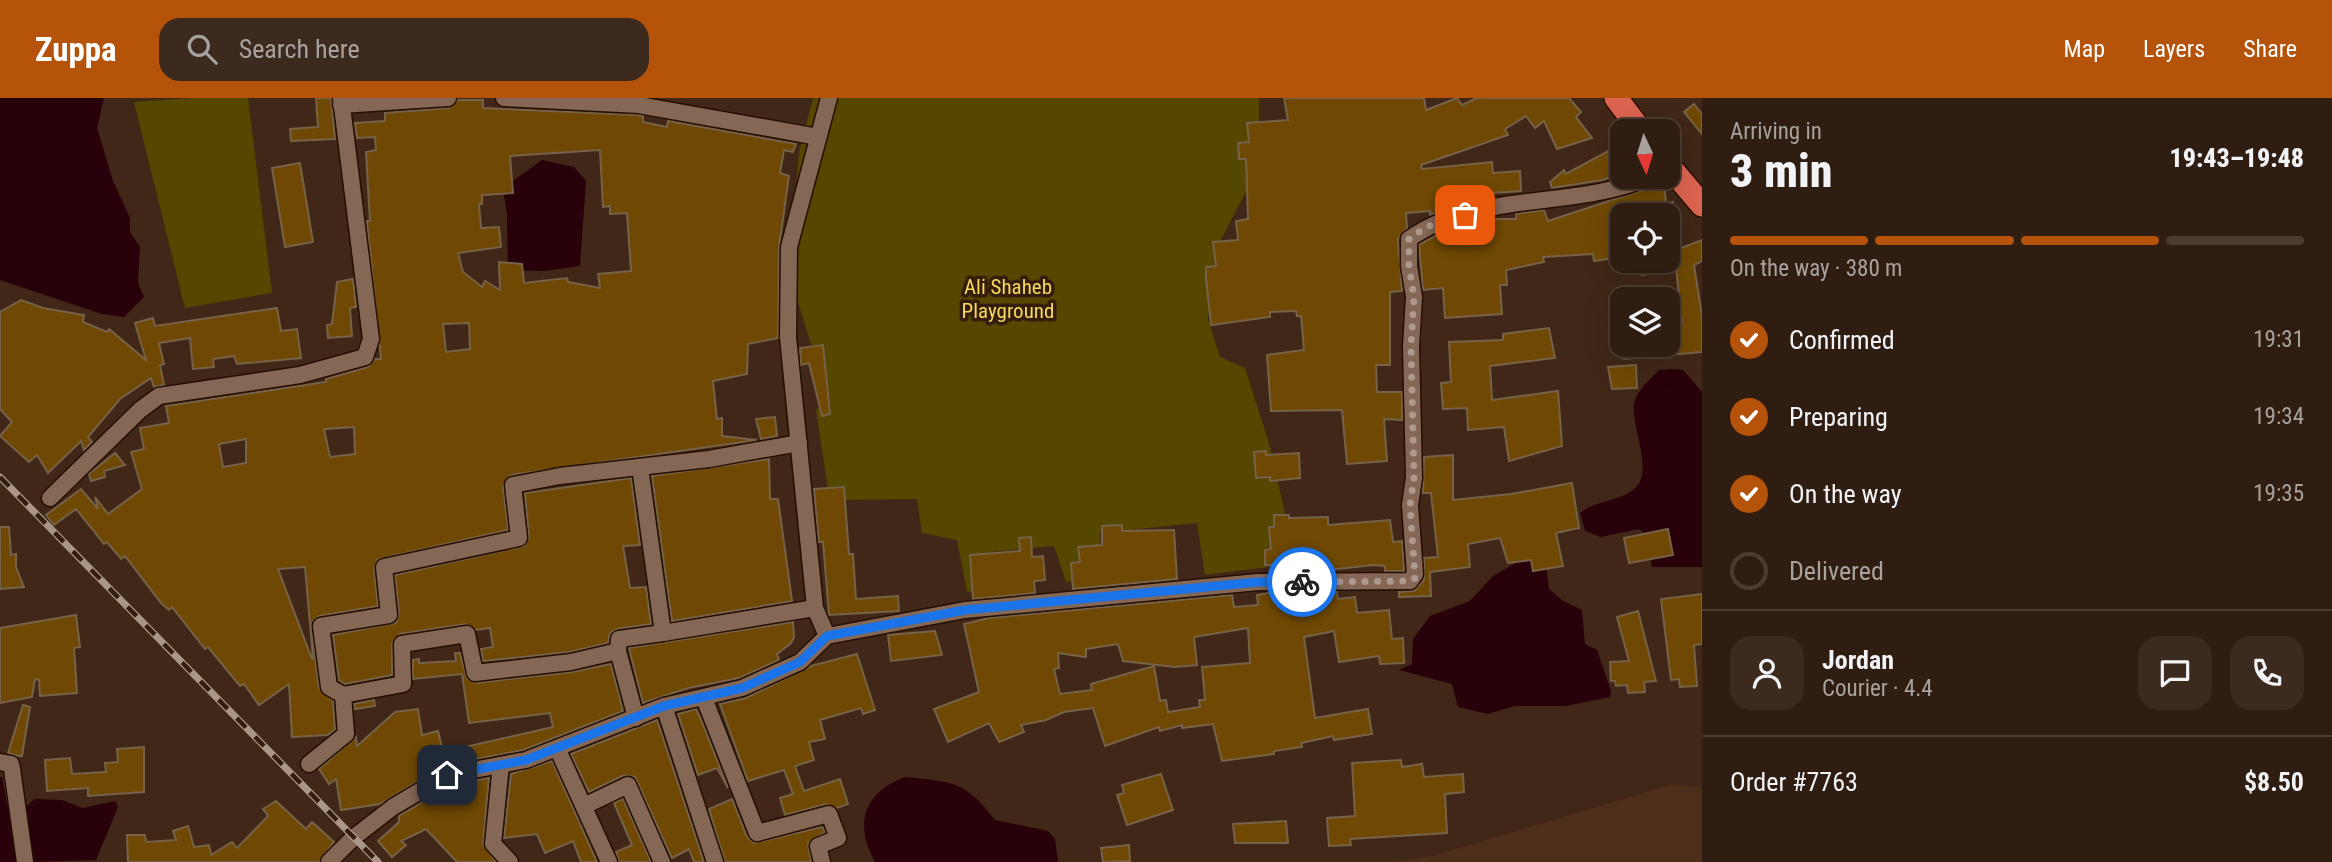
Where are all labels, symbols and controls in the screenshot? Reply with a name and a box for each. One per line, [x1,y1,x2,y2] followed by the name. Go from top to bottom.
[159,18,649,81] search box
[35,30,117,69] text: Zuppa
[183,30,221,68] icon: search
[239,34,360,64] text: Search here
[2064,35,2105,63] text: Map
[2143,35,2205,63] text: Layers
[2243,35,2297,63] text: Share
[1730,118,1822,145] text: Arriving in
[1610,119,1680,189] north arrow
[1610,119,1680,357] map controls
[2170,143,2304,173] text: 19:43–19:48
[1730,144,1833,198] text: 3 min
[1435,185,1495,245] pin
[1446,196,1484,234] icon: bag
[1610,203,1680,273] button: locate
[1730,255,1902,282] text: On the way · 380 m
[962,275,1054,323] park label: Ali Shaheb Playground
[1610,287,1680,357] button: layers
[1730,321,1768,359] icon: check
[1789,325,1895,355] text: Confirmed
[2253,326,2304,353] text: 19:31
[1730,398,1768,436] icon: check
[1789,402,1888,432] text: Preparing
[2253,403,2304,430] text: 19:34
[1730,475,1768,513] icon: check
[1789,479,1902,509] text: On the way
[2253,480,2304,507] text: 19:35
[1267,547,1337,617] courier
[1789,556,1884,586] text: Delivered
[1283,563,1321,601] icon: bike
[1730,636,1804,710] button: person
[2138,636,2212,710] button: chat
[2230,636,2304,710] button: phone
[1822,645,1894,675] text: Jordan
[1822,675,1933,702] text: Courier · 4.4
[417,745,477,805] pin
[428,756,466,794] icon: home
[1730,767,1858,797] text: Order #7763
[2244,767,2304,797] text: $8.50

